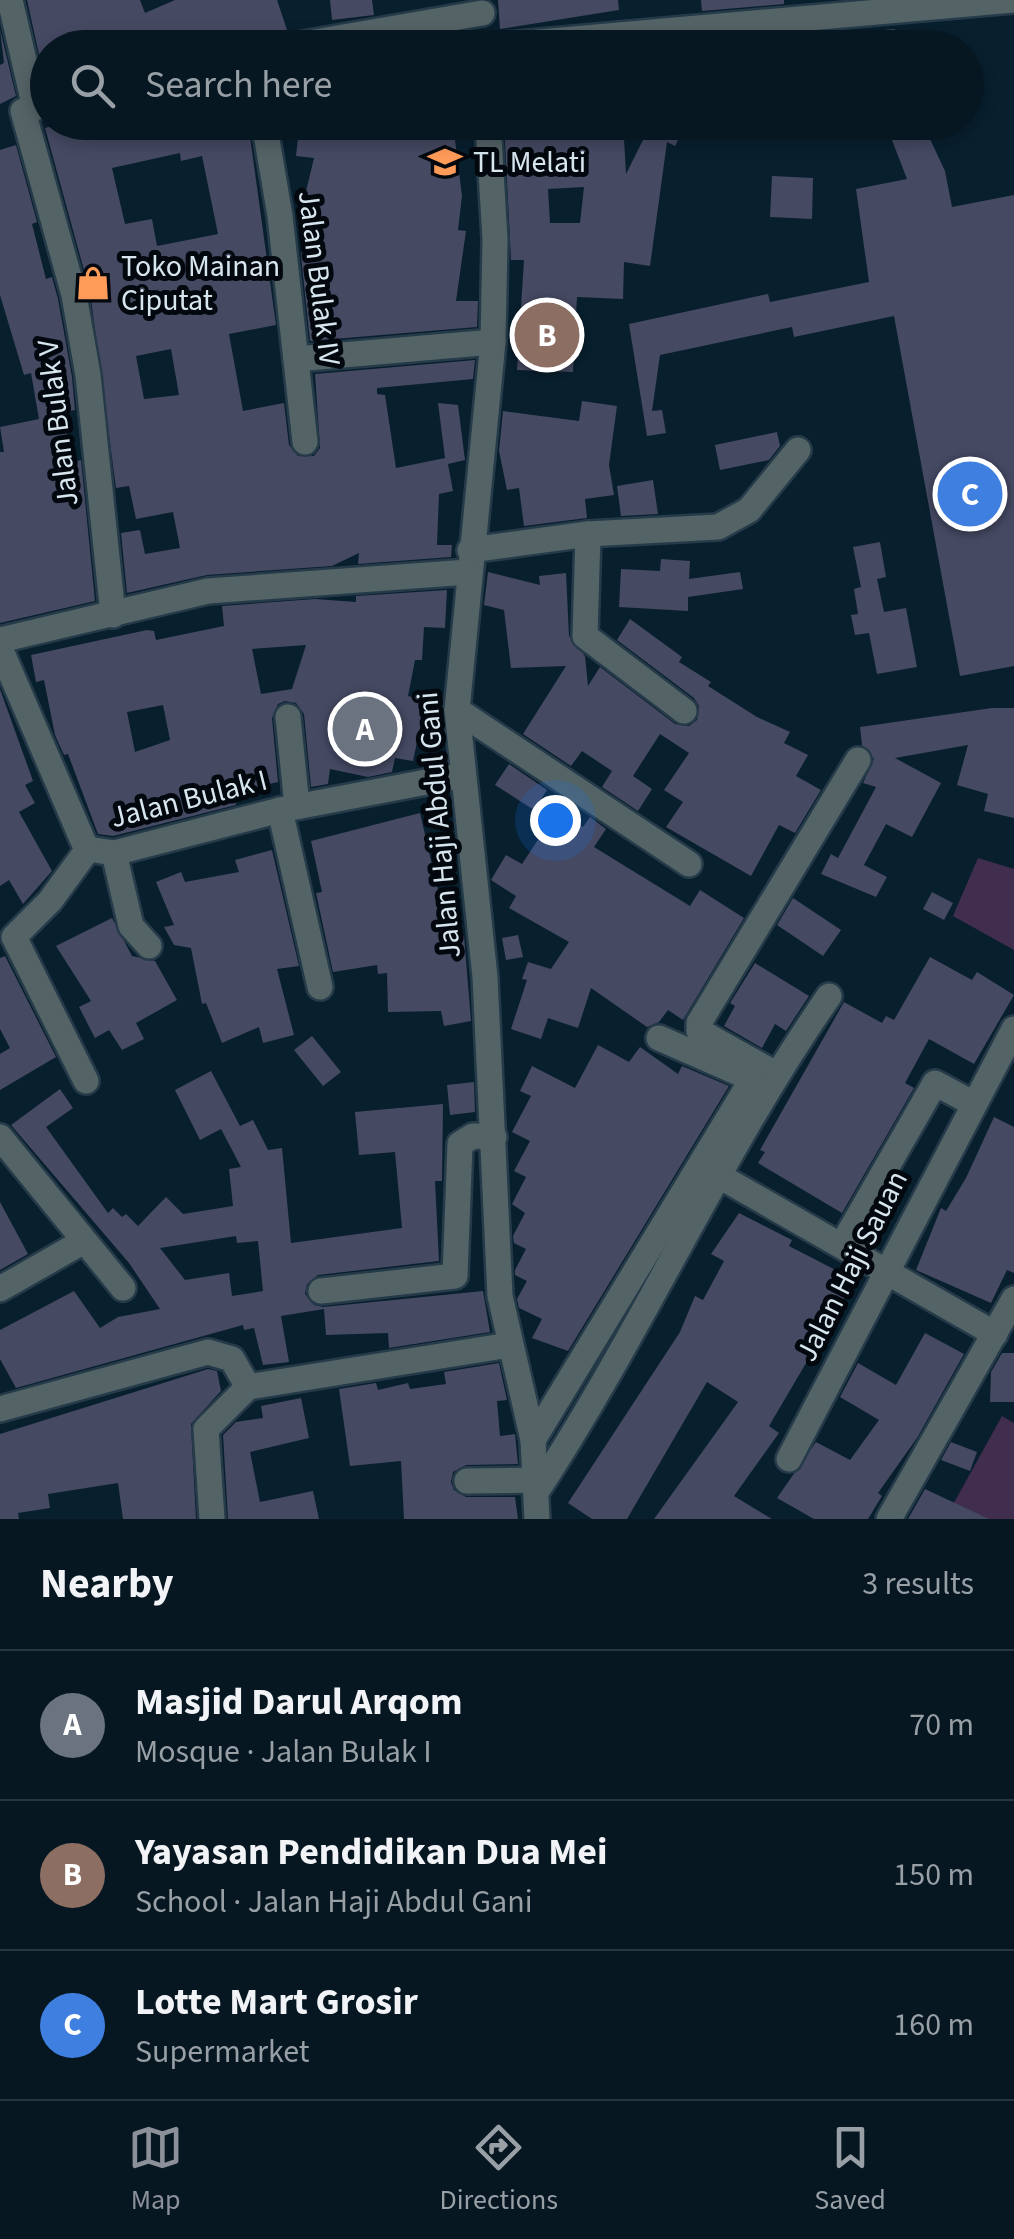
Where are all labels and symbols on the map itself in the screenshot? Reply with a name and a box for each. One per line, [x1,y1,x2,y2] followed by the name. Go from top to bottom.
[473,141,586,184] place label: TL Melati
[426,143,464,181] school or university icon: TL Melati
[287,188,351,368] street label: Jalan Bulak IV
[121,245,280,322] place label: Toko Mainan Ciputat
[74,264,112,302] shop icon: Toko Mainan Ciputat
[514,298,580,372] pin: B
[26,337,90,509] street label: Jalan Bulak V
[938,456,1002,532] pin: C
[406,690,472,960] street label: Jalan Haji Abdul Gani
[332,692,398,766] pin: A
[106,759,272,839] street label: Jalan Bulak I
[530,795,581,846] your location
[785,1163,919,1369] street label: Jalan Haji Sauan

